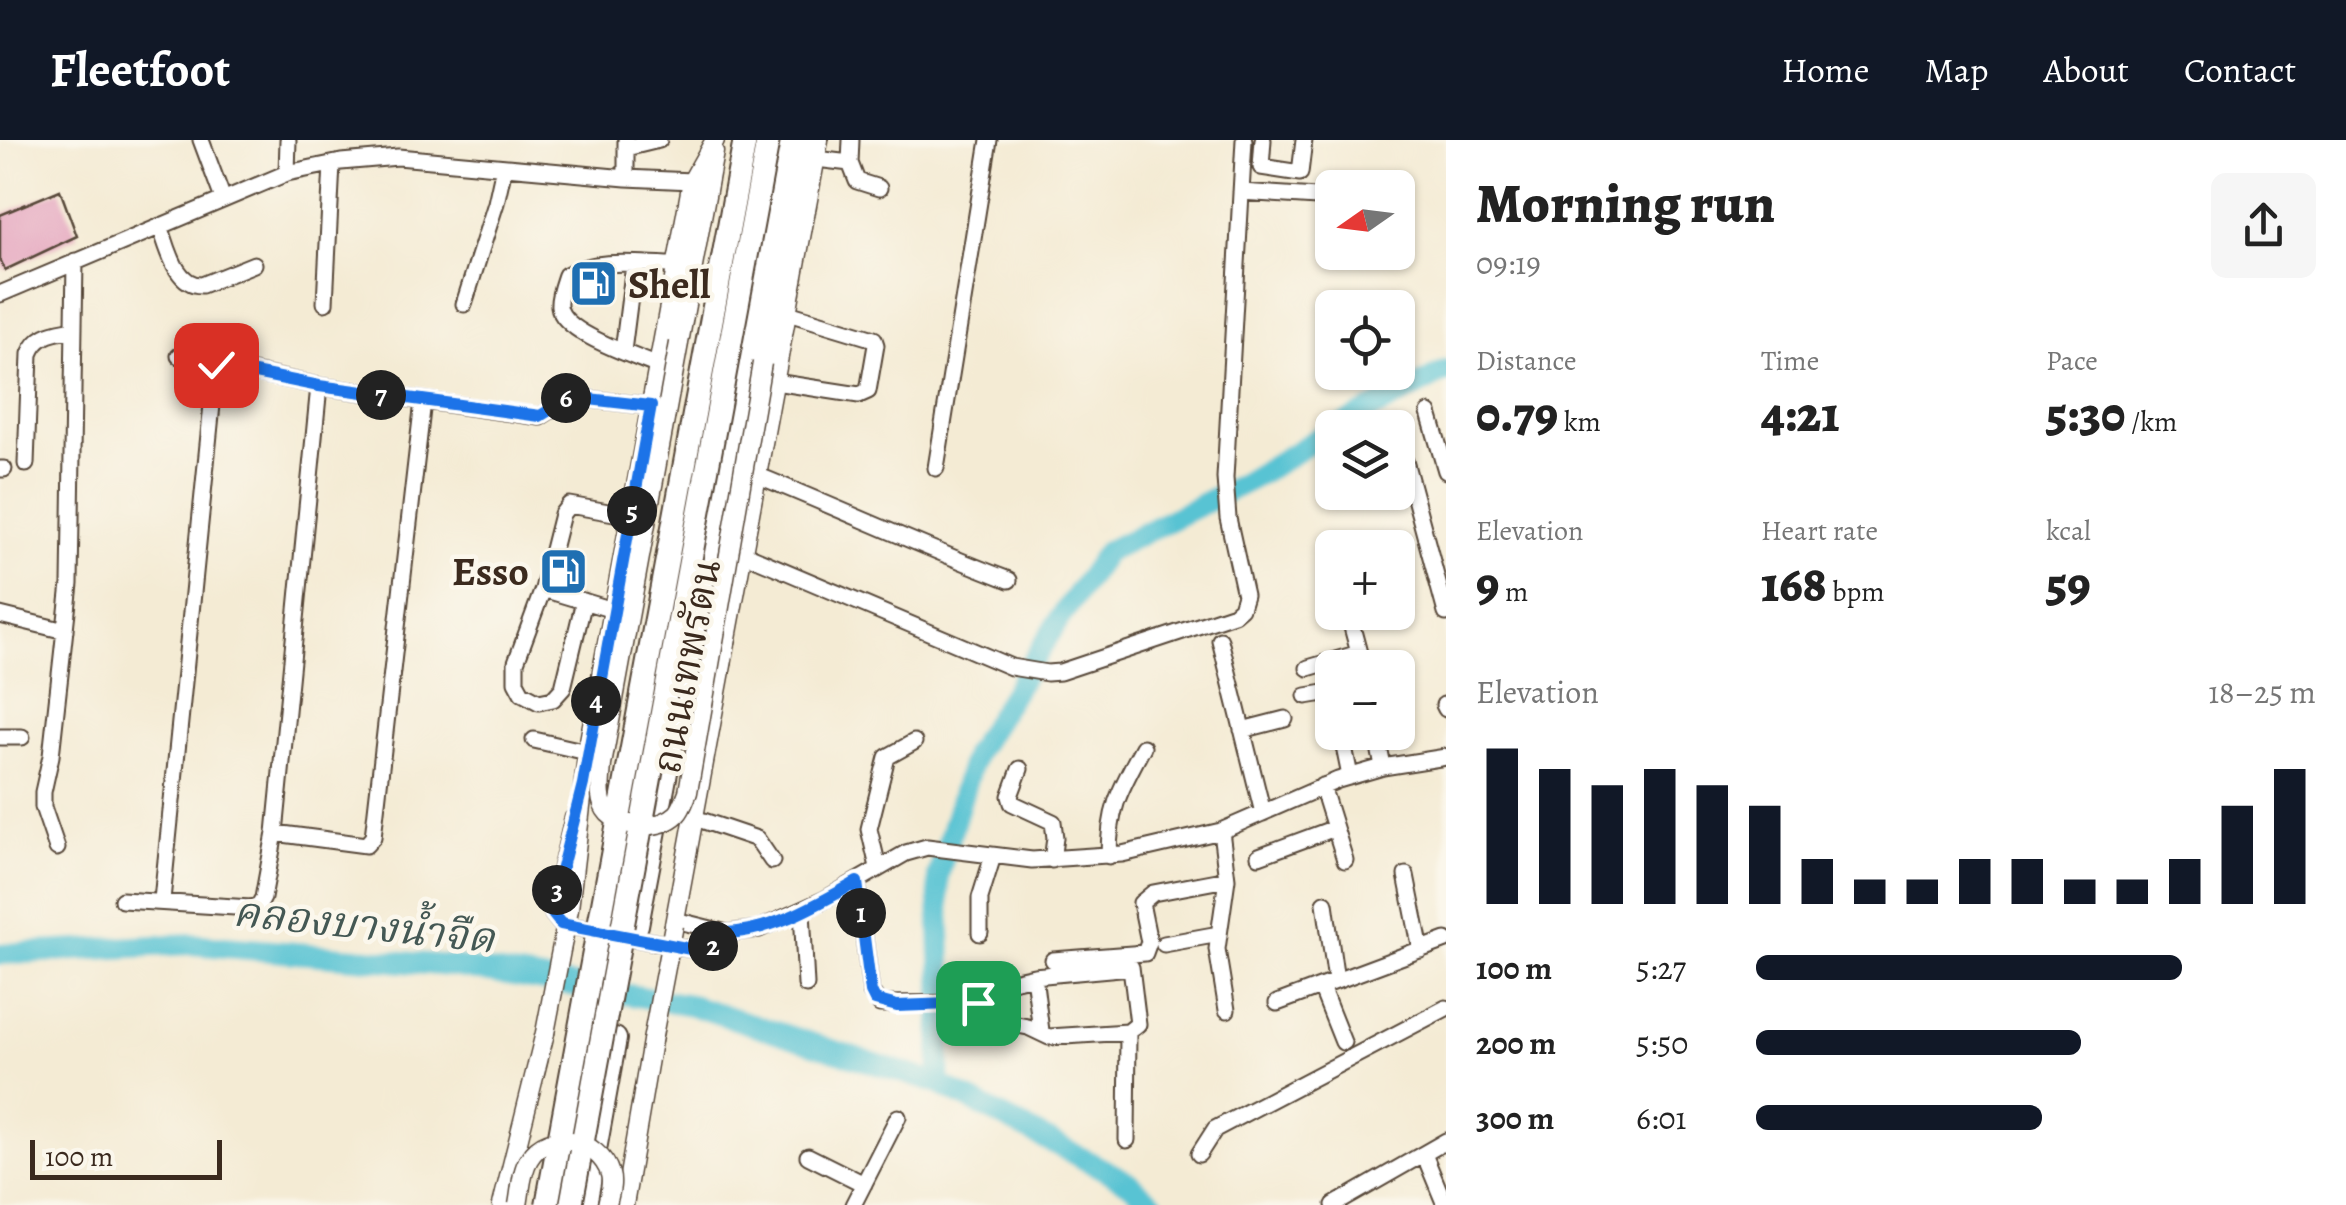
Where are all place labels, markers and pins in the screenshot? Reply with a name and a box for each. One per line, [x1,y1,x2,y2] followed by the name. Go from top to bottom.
[628,257,711,312] place label: Shell
[567,258,619,310] fuel station icon: Shell
[174,323,259,408] pin
[356,370,406,420] pin: 7
[541,373,591,423] pin: 6
[607,486,657,536] pin: 5
[452,544,529,599] place label: Esso
[538,545,590,597] fuel station icon: Esso
[571,676,621,726] pin: 4
[532,865,582,915] pin: 3
[836,888,886,938] pin: 1
[688,921,738,971] pin: 2
[936,961,1021,1046] pin

